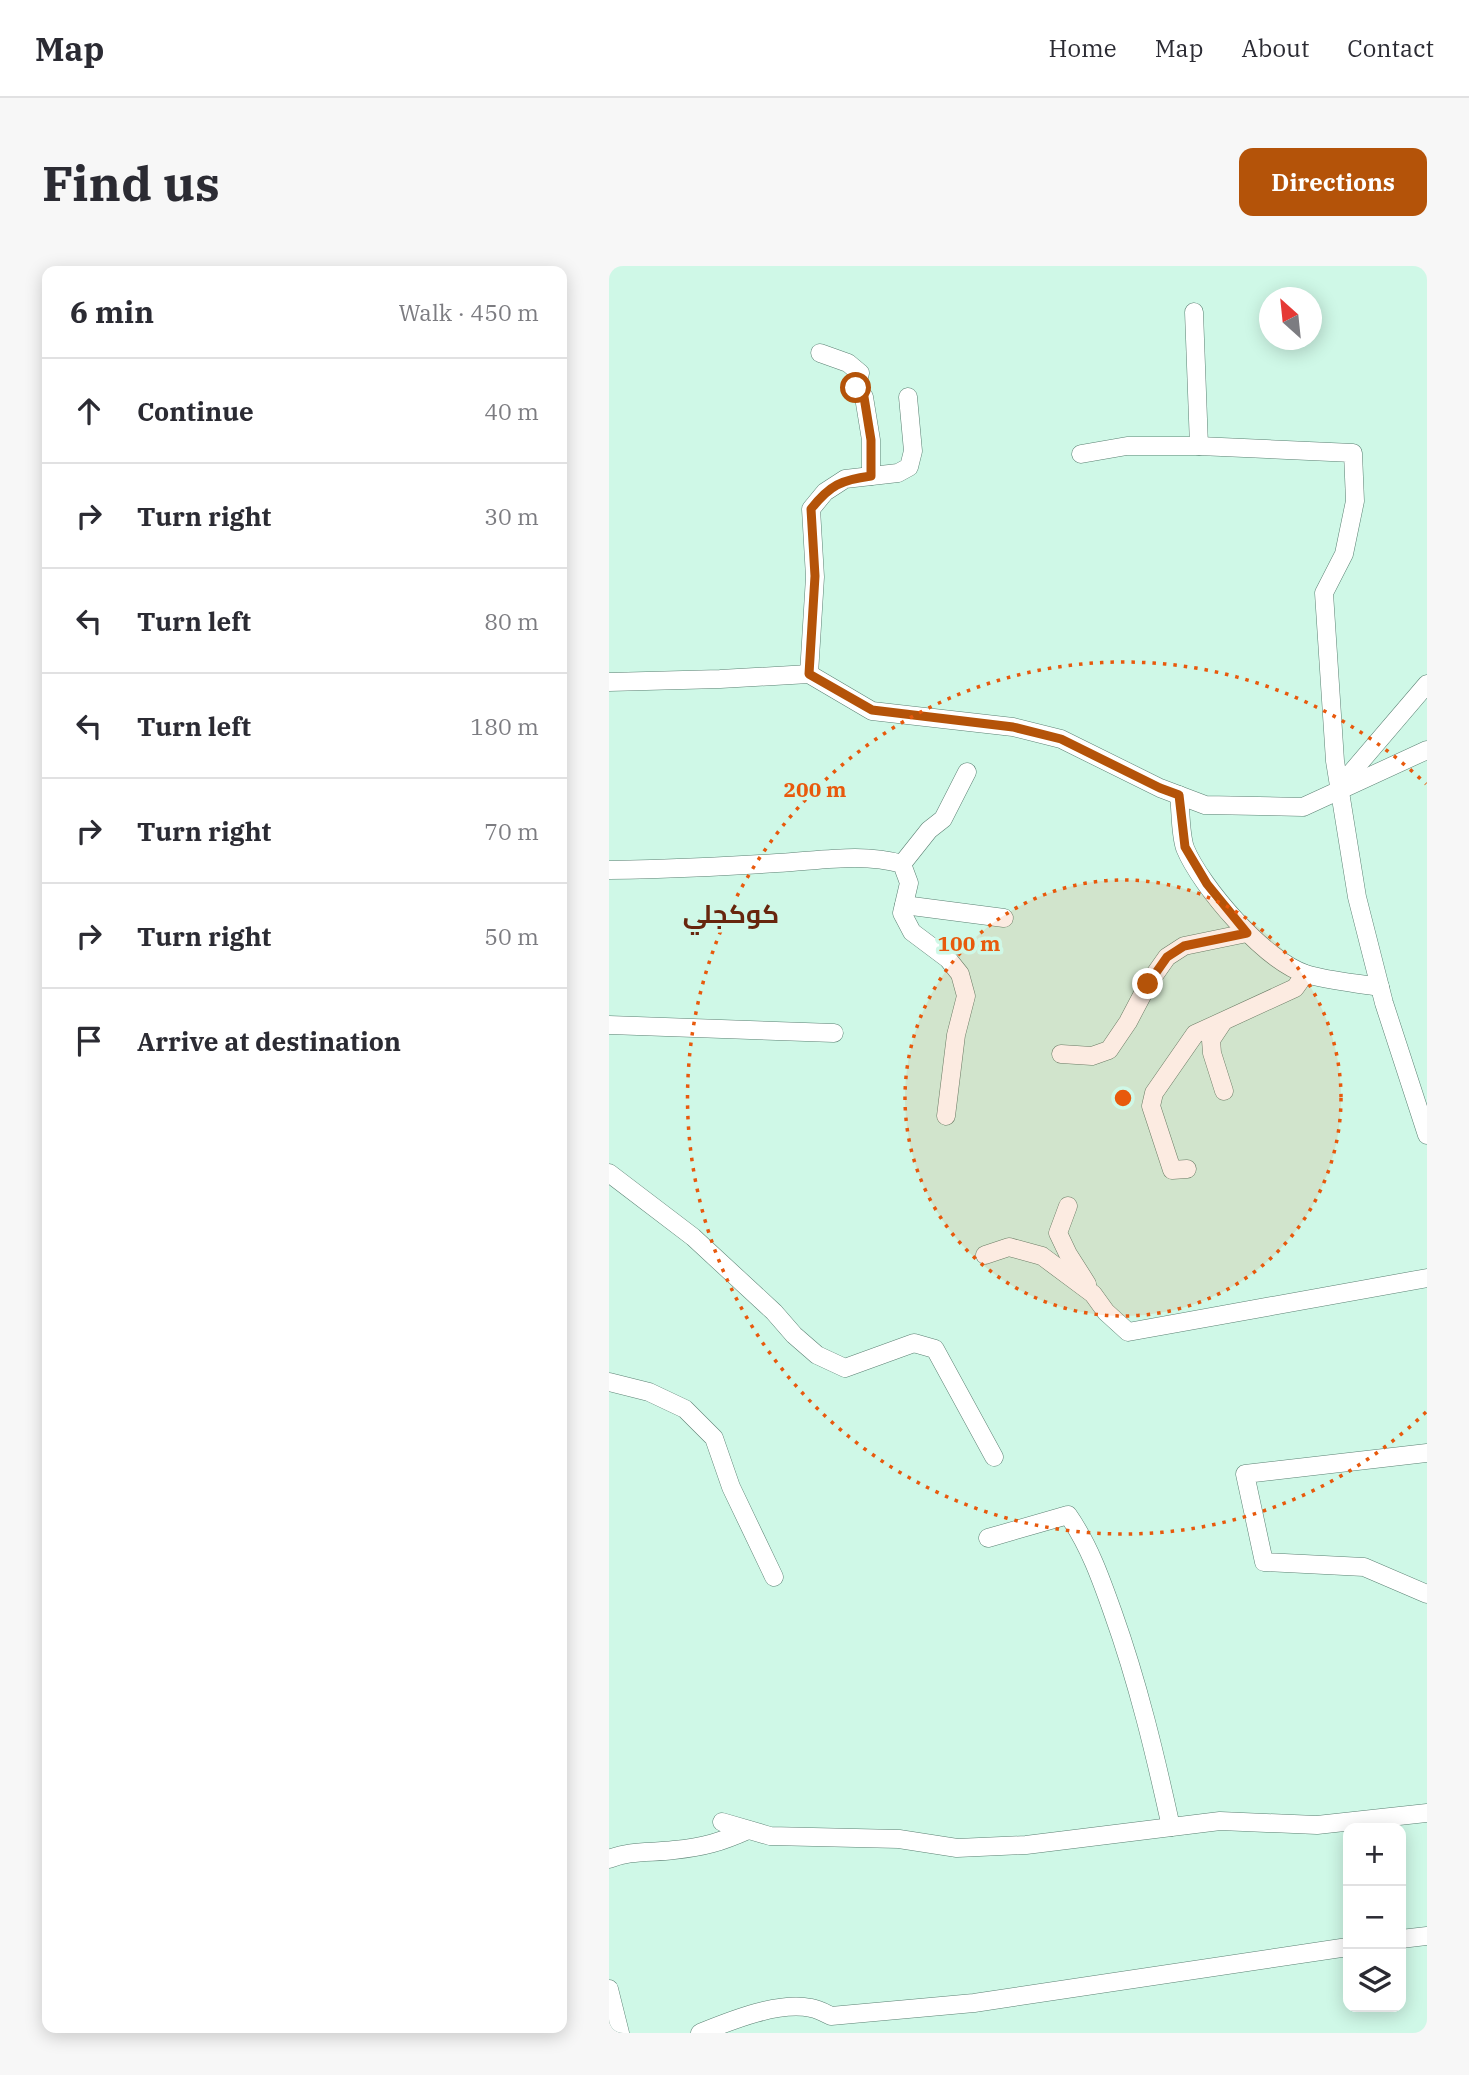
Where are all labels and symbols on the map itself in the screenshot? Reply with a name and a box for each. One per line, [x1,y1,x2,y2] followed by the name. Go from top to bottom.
[1259,287,1322,350] north arrow
[840,372,871,403] route start
[783,775,847,803] text: 200 m
[683,896,779,935] district label: كوكجلي
[937,929,1001,957] text: 100 m
[1132,968,1163,999] route end
[1111,1086,1135,1110] centre of rings

